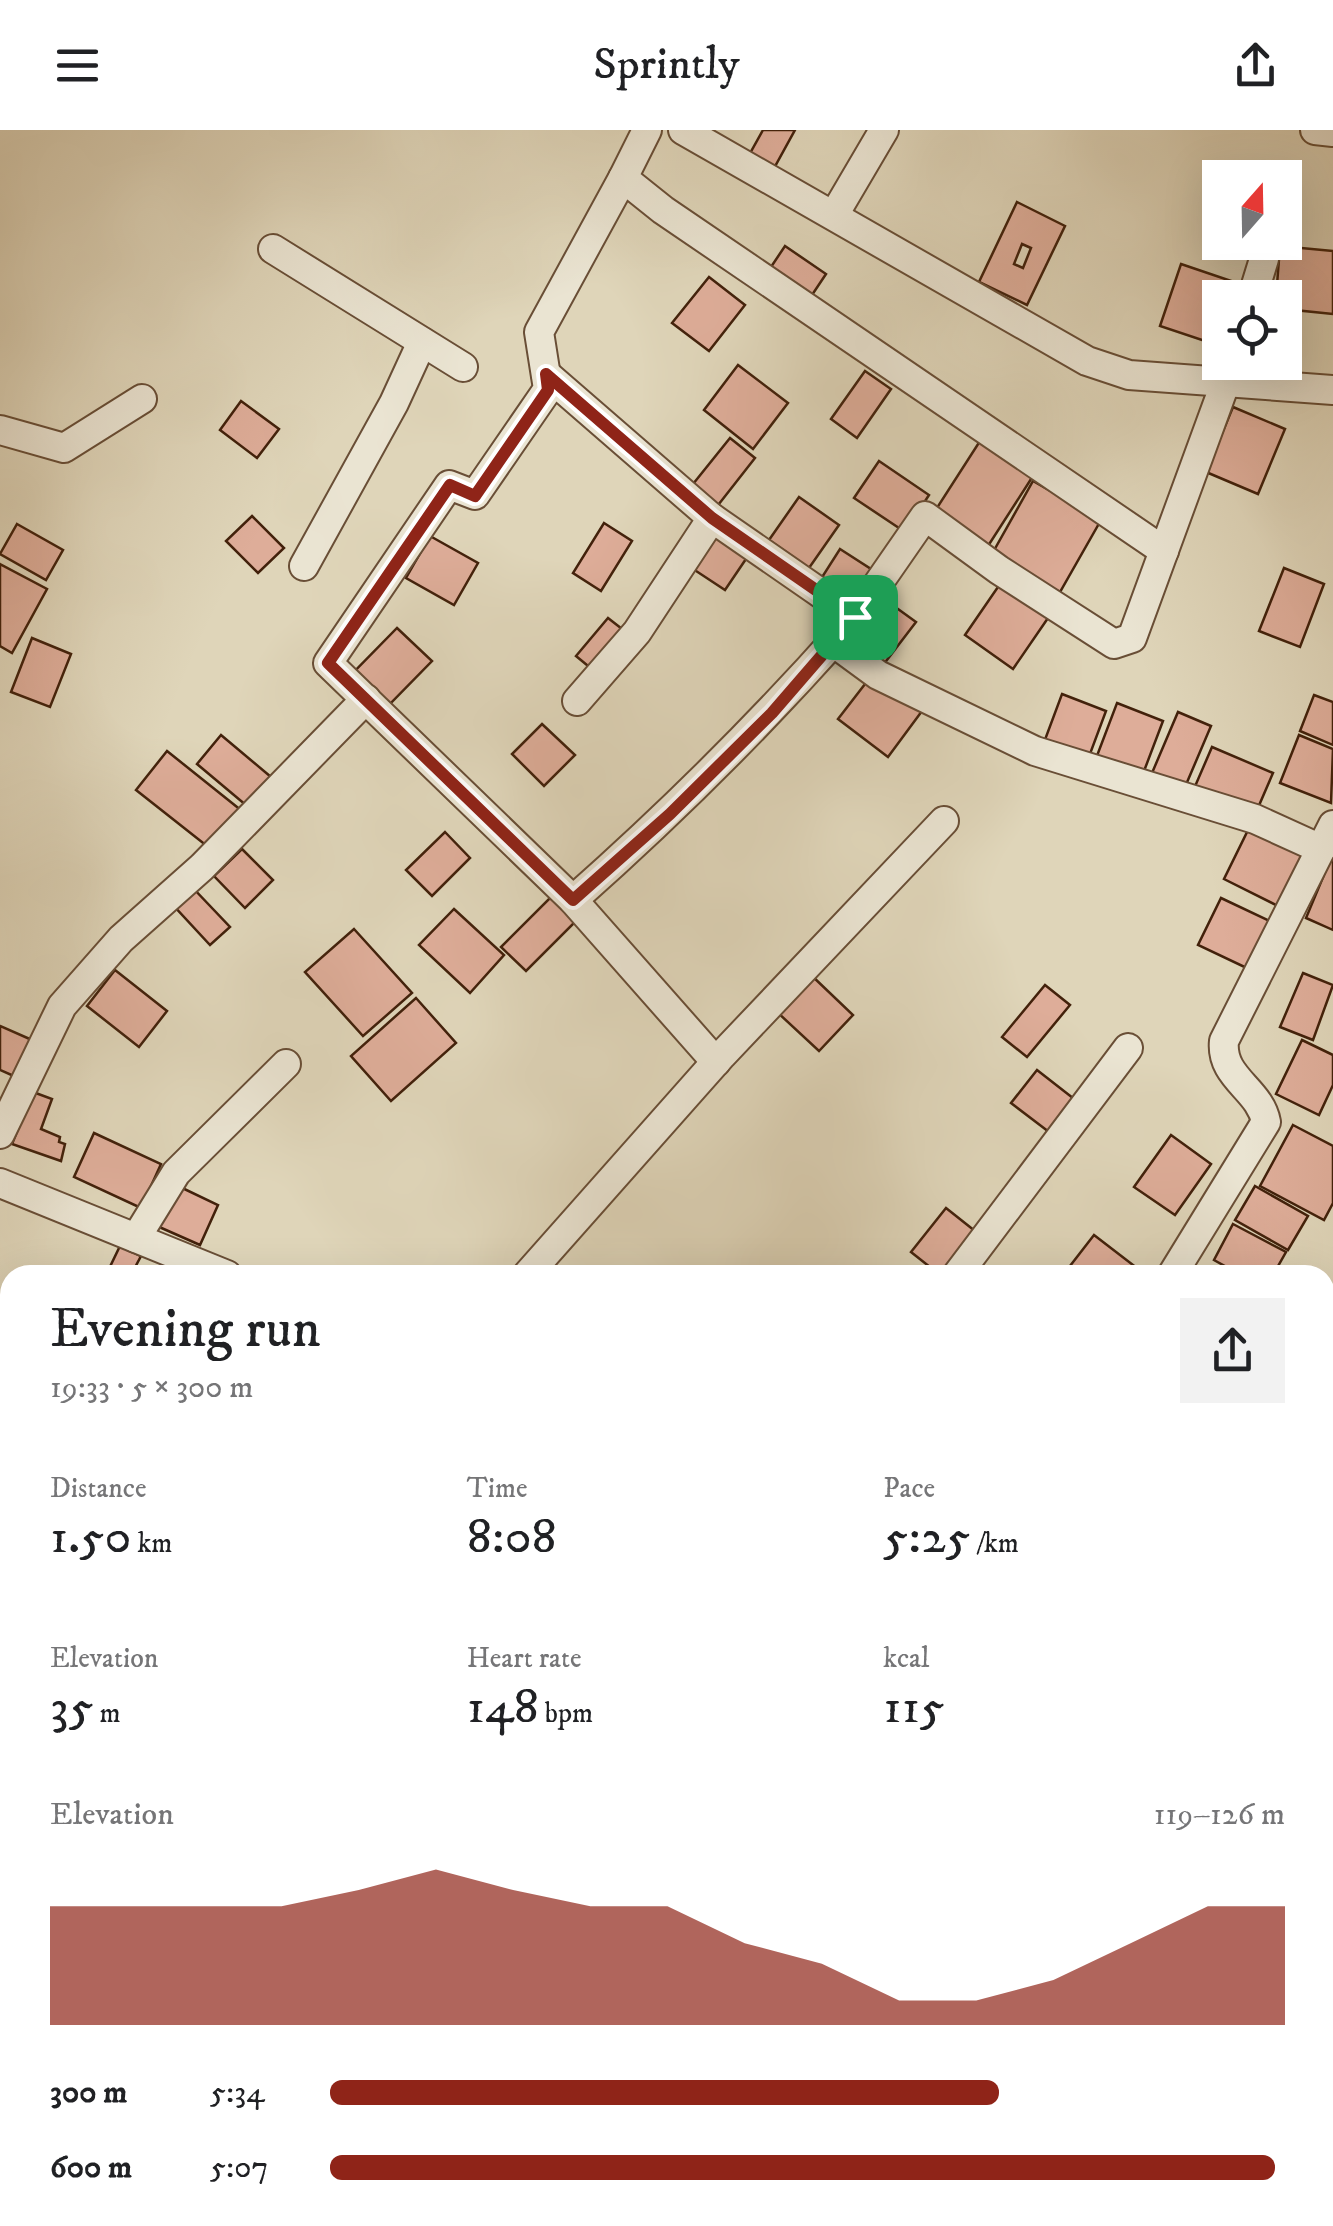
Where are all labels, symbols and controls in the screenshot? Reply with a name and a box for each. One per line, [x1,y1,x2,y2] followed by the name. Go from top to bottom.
[593,37,740,93] text: Sprintly
[50,38,105,93] icon: menu
[1228,38,1283,93] icon: share
[1202,160,1302,260] north arrow
[1202,160,1302,380] map controls
[1202,280,1302,380] button: locate
[813,575,898,660] pin
[828,590,883,645] icon: arrive
[50,1296,321,1365] text: Evening run
[1180,1298,1285,1403] button: share
[50,1368,253,1408] text: 19:33 · 5 × 300 m
[50,1471,146,1506] text: Distance
[467,1471,527,1506] text: Time
[883,1471,935,1506] text: Pace
[50,1506,131,1569] text: 1.50
[467,1506,557,1569] text: 8:08
[883,1506,970,1569] text: 5:25
[131,1526,172,1561] text: km
[970,1526,1019,1561] text: /km
[50,1641,158,1676] text: Elevation
[467,1641,582,1676] text: Heart rate
[883,1641,929,1676] text: kcal
[50,1676,94,1739] text: 35
[467,1676,539,1739] text: 148
[883,1676,945,1739] text: 115
[94,1696,121,1731] text: m
[539,1696,593,1731] text: bpm
[50,1795,174,1835] text: Elevation
[1154,1795,1285,1835] text: 119–126 m
[50,2073,127,2113] text: 300 m
[210,2073,265,2113] text: 5:34
[50,2148,132,2188] text: 600 m
[210,2148,268,2188] text: 5:07

